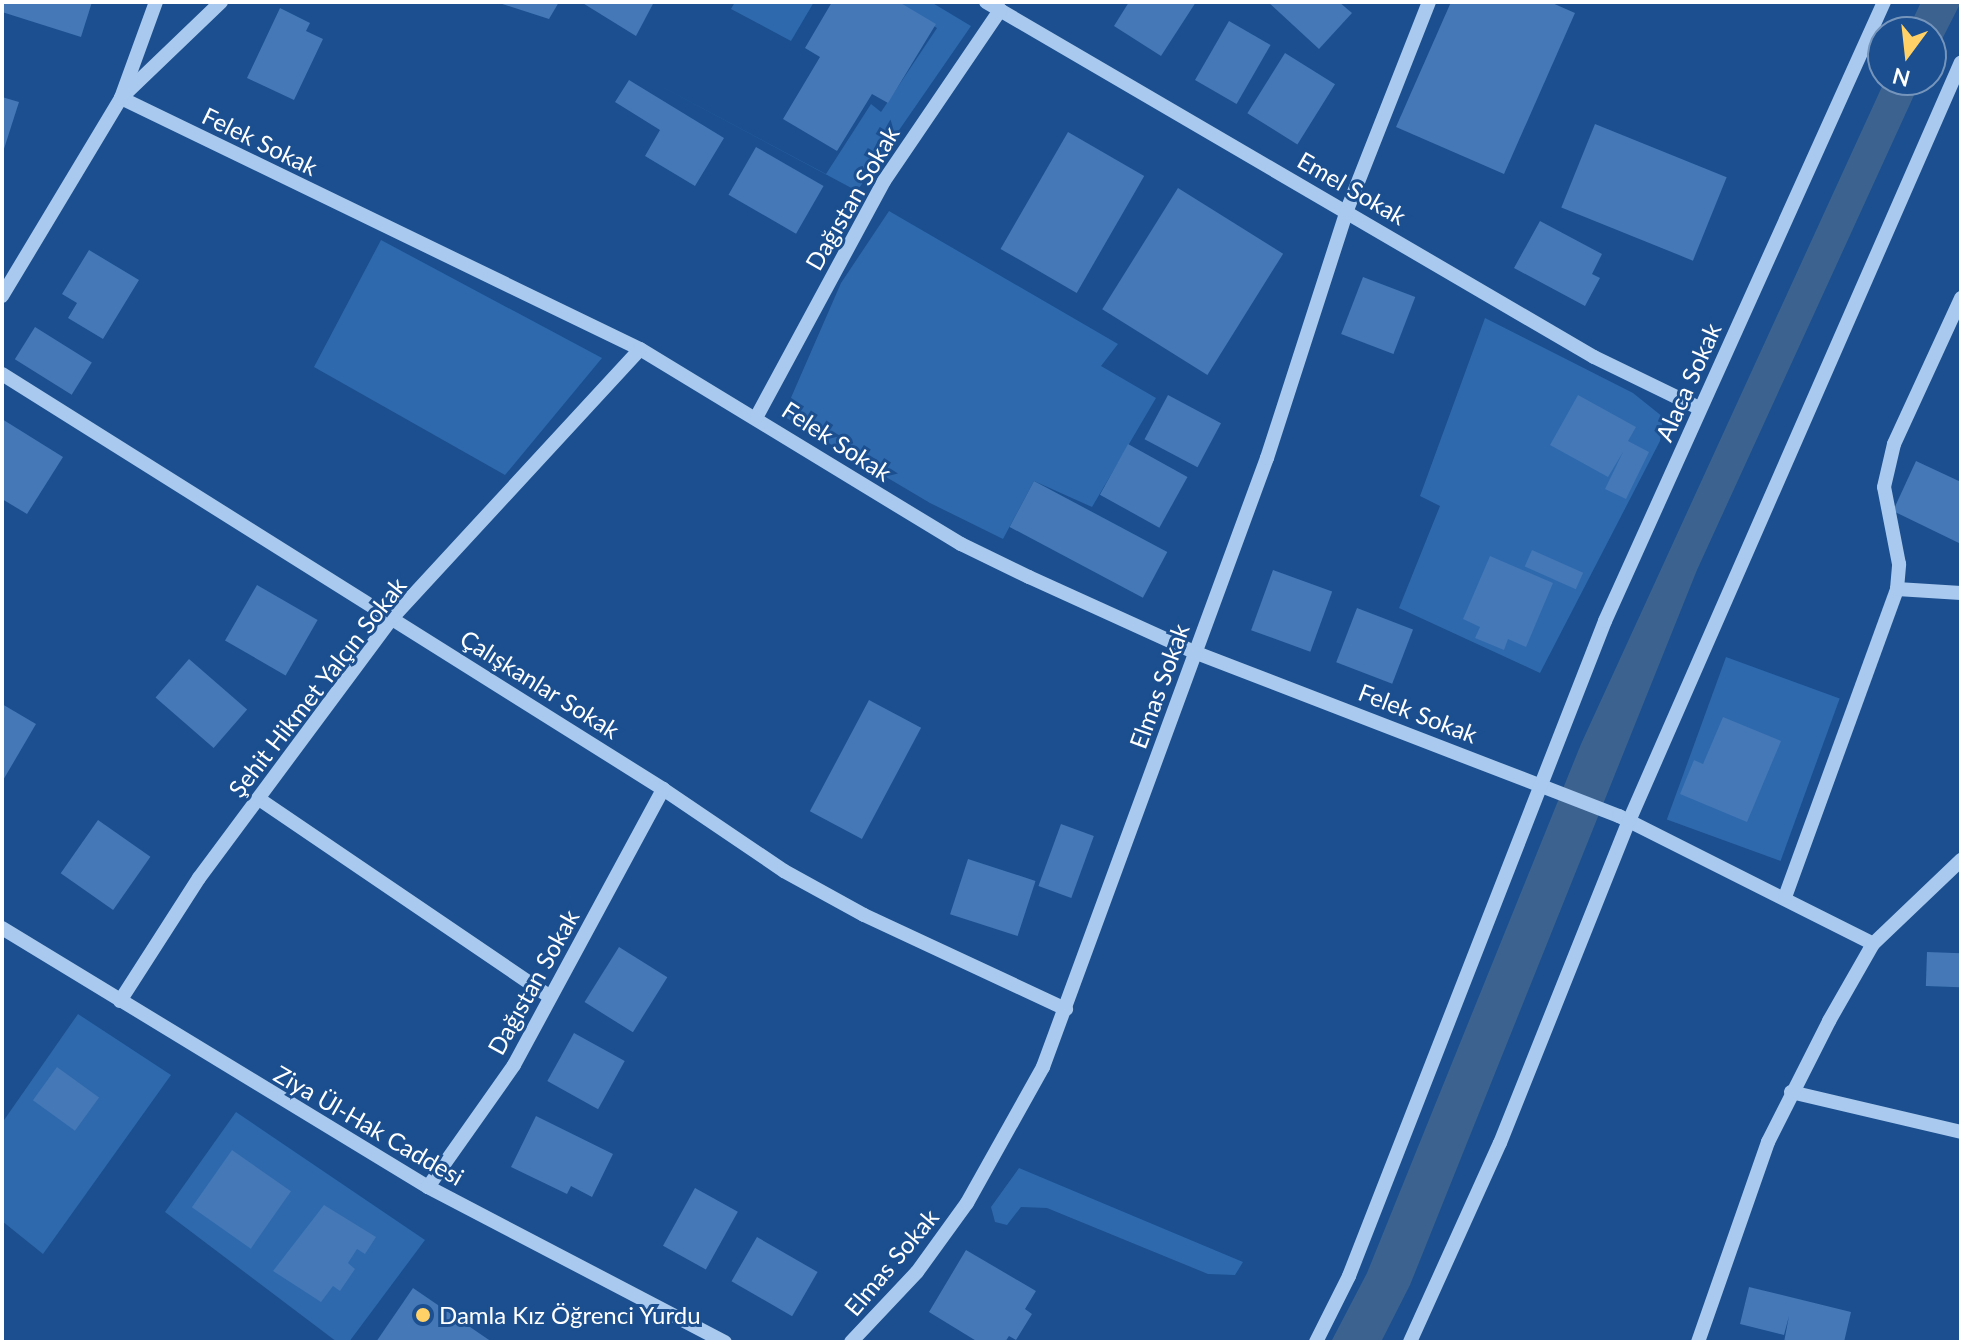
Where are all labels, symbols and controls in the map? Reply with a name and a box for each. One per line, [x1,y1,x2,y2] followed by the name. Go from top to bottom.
[1867,16,1947,96] north arrow
[1890,63,1913,93] text: N
[198,101,322,181] street label: Felek Sokak
[799,121,905,275] street label: Dağıstan Sokak
[1293,145,1411,231] street label: Emel Sokak
[1649,319,1727,445] street label: Alaca Sokak
[777,395,897,487] street label: Felek Sokak
[222,571,412,803] street label: Şehit Hikmet Yalçın Sokak
[1123,620,1195,752] street label: Elmas Sokak
[455,623,625,745] street label: Çalışkanlar Sokak
[1355,677,1481,749] street label: Felek Sokak
[481,904,585,1060] street label: Dağıstan Sokak
[269,1059,469,1191] street label: Ziya Ül-Hak Caddesi
[838,1203,944,1321] street label: Elmas Sokak
[439,1301,702,1329] place label: Damla Kız Öğrenci Yurdu
[414,1306,432,1324] marker: Damla Kız Öğrenci Yurdu

